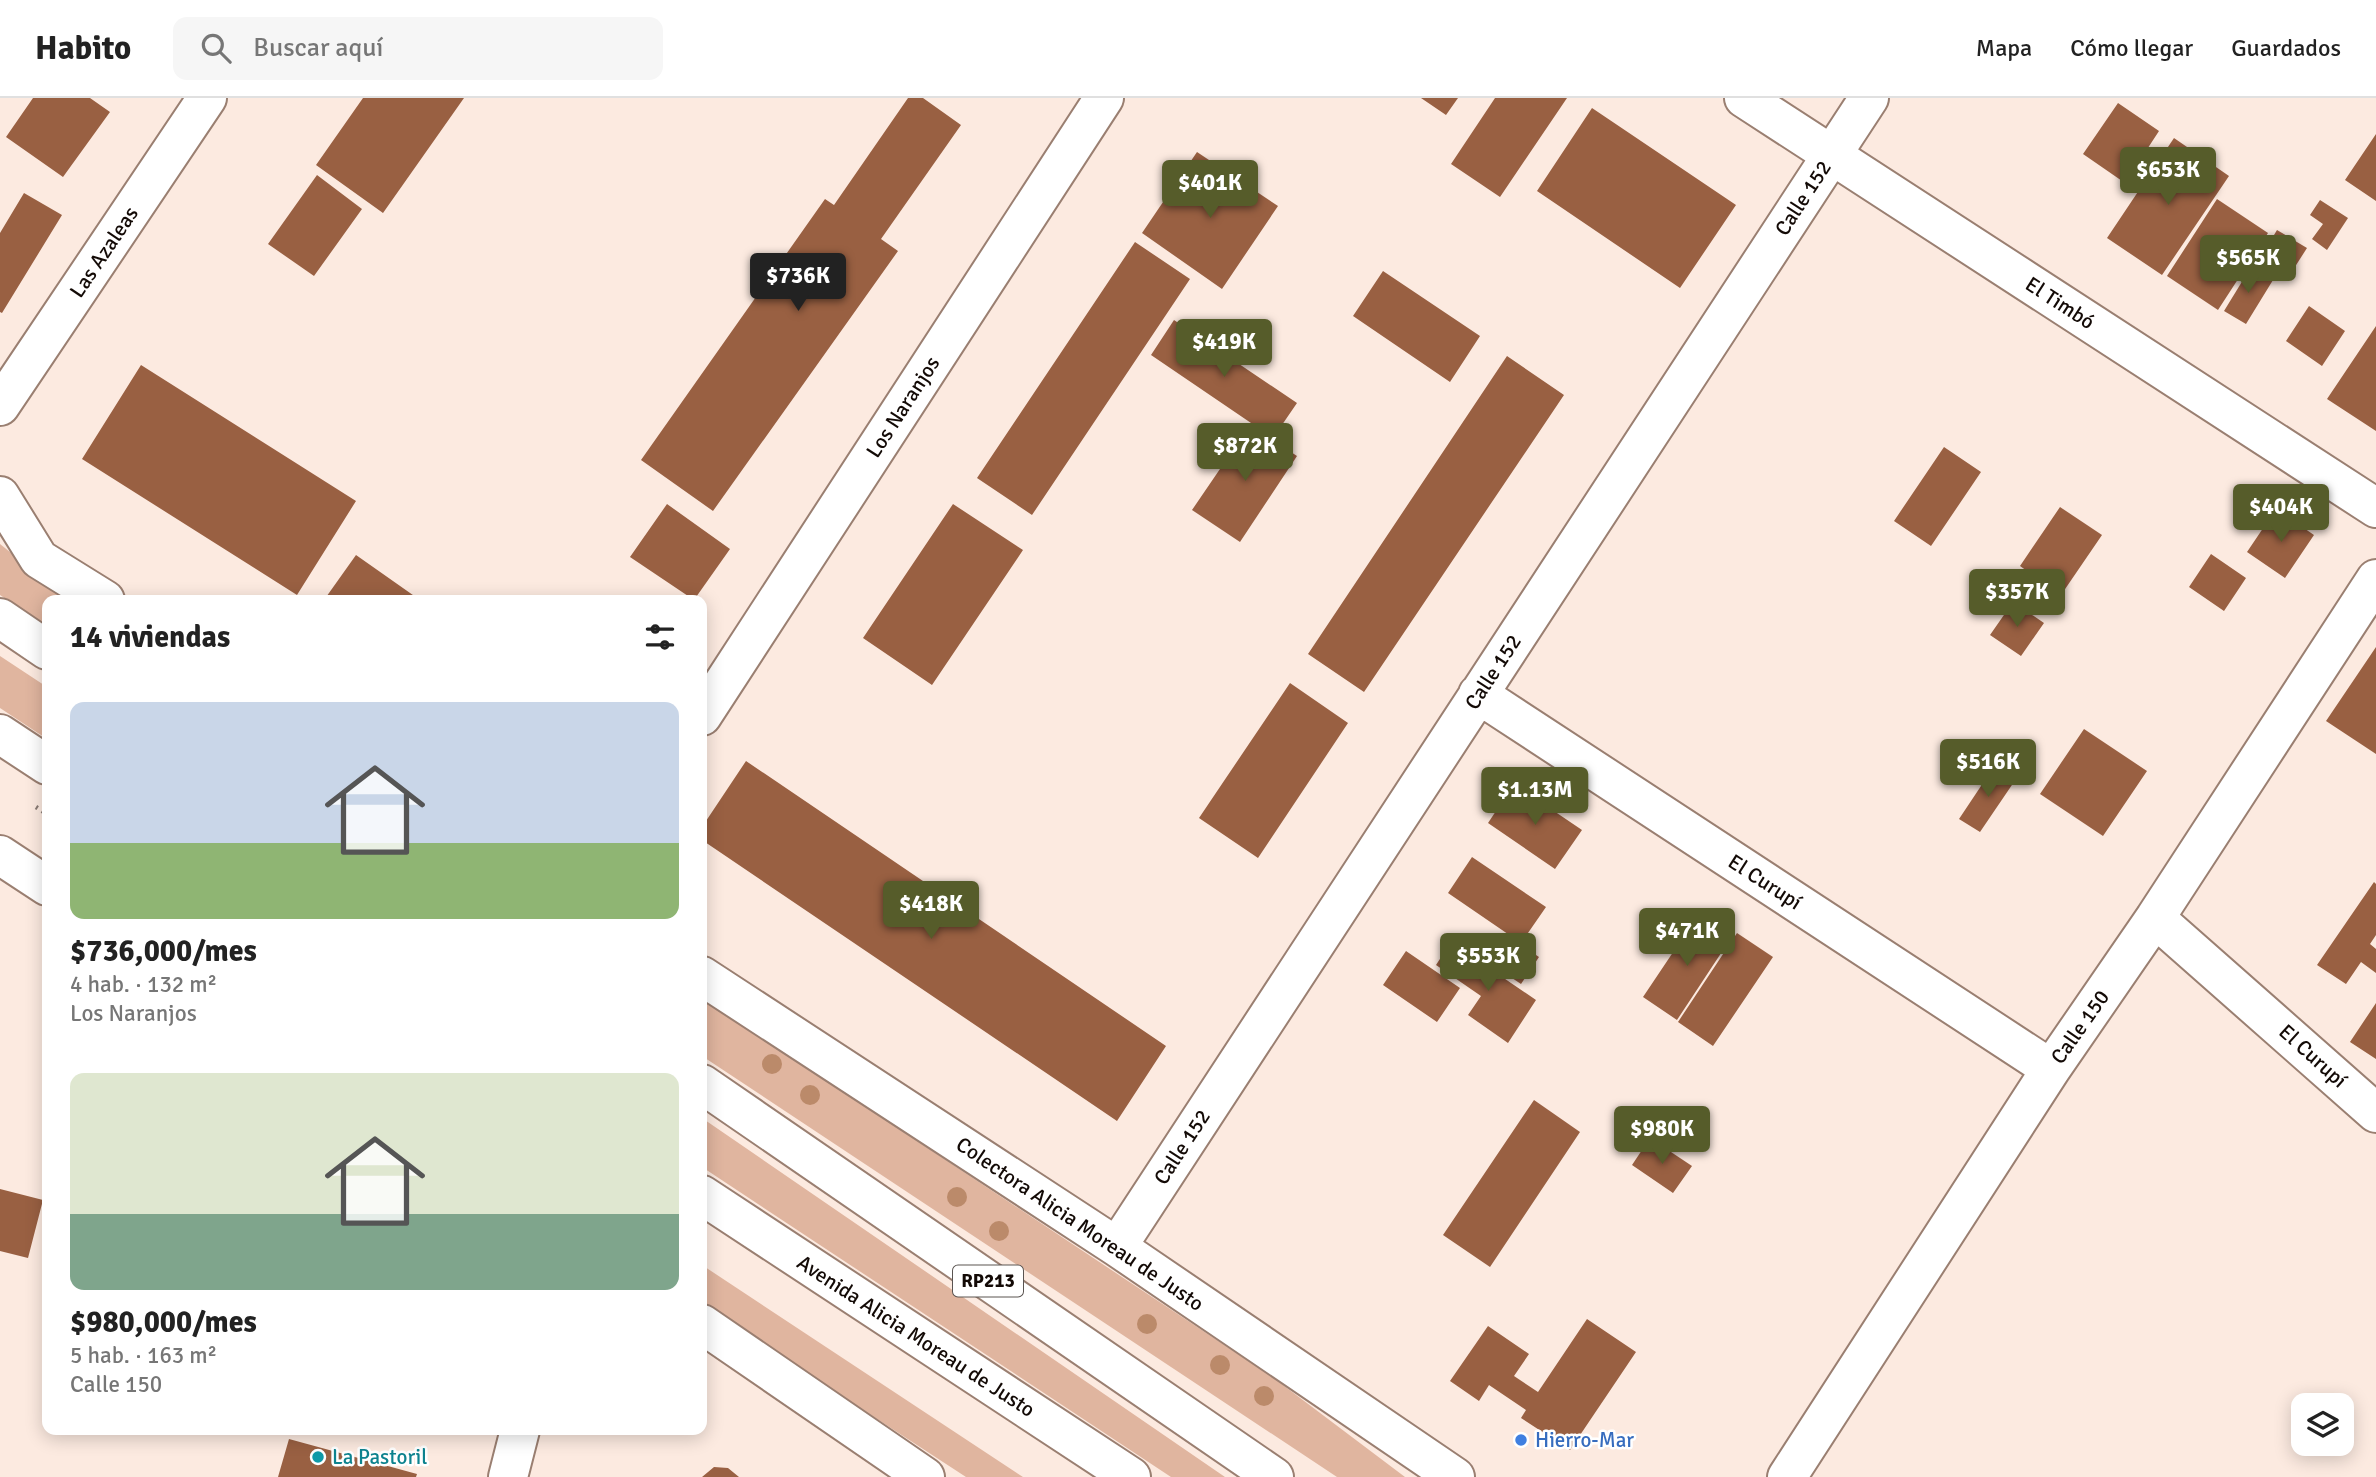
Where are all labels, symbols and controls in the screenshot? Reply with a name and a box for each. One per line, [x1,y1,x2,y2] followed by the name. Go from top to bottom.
[173,17,663,80] search box
[35,28,131,69] text: Habito
[197,29,235,67] icon: search
[253,32,383,64] text: Buscar aquí
[1976,33,2032,63] text: Mapa
[2070,33,2193,63] text: Cómo llegar
[2231,33,2341,63] text: Guardados
[2119,148,2217,207] pin: $653K
[2136,155,2200,184] text: $653K
[1769,156,1837,240] street label: Calle 152
[1161,160,1259,220] pin: $401K
[1178,168,1242,197] text: $401K
[64,201,144,303] street label: Las Azaleas
[2199,236,2297,295] pin: $565K
[2216,243,2280,272] text: $565K
[749,254,847,313] pin: $736K
[766,261,830,290] text: $736K
[2020,271,2100,335] street label: El Timbó
[1175,320,1273,379] pin: $419K
[1192,327,1256,356] text: $419K
[861,351,945,463] street label: Los Naranjos
[1196,424,1294,483] pin: $872K
[1213,431,1277,460] text: $872K
[2232,484,2330,544] pin: $404K
[2249,492,2313,521] text: $404K
[1968,570,2066,629] pin: $357K
[1985,577,2049,606] text: $357K
[641,618,679,656] icon: filters
[70,619,230,656] text: 14 viviendas
[1459,630,1527,714] street label: Calle 152
[1939,740,2037,799] pin: $516K
[312,747,438,873] icon: home
[1956,747,2020,776] text: $516K
[1478,768,1592,827] pin: $1.13M
[1497,775,1573,804] text: $1.13M
[1723,849,1807,916] street label: El Curupí
[882,882,980,941] pin: $418K
[899,889,963,918] text: $418K
[1638,908,1736,968] pin: $471K
[1655,916,1719,945] text: $471K
[70,933,257,970] text: $736,000/mes
[1439,934,1537,993] pin: $553K
[1456,941,1520,970] text: $553K
[70,970,217,999] text: 4 hab. · 132 m²
[2045,985,2115,1069] street label: Calle 150
[70,999,197,1028] text: Los Naranjos
[2274,1019,2353,1094] street label: El Curupí
[1148,1105,1216,1189] street label: Calle 152
[1613,1107,1711,1166] pin: $980K
[1630,1114,1694,1143] text: $980K
[312,1118,438,1244] icon: home
[951,1131,1209,1317] street label: Colectora Alicia Moreau de Justo
[792,1249,1040,1423] street label: Avenida Alicia Moreau de Justo
[953,1266,1023,1296] road number: RP213
[70,1304,257,1341] text: $980,000/mes
[70,1341,217,1370] text: 5 hab. · 163 m²
[70,1370,162,1399] text: Calle 150
[2291,1393,2354,1456] map controls
[2291,1393,2354,1456] button: layers
[1535,1427,1634,1453] place label: Hierro-Mar
[1513,1432,1529,1448] marker: Hierro-Mar
[332,1444,427,1470] place label: La Pastoril
[310,1449,326,1465] marker: La Pastoril

